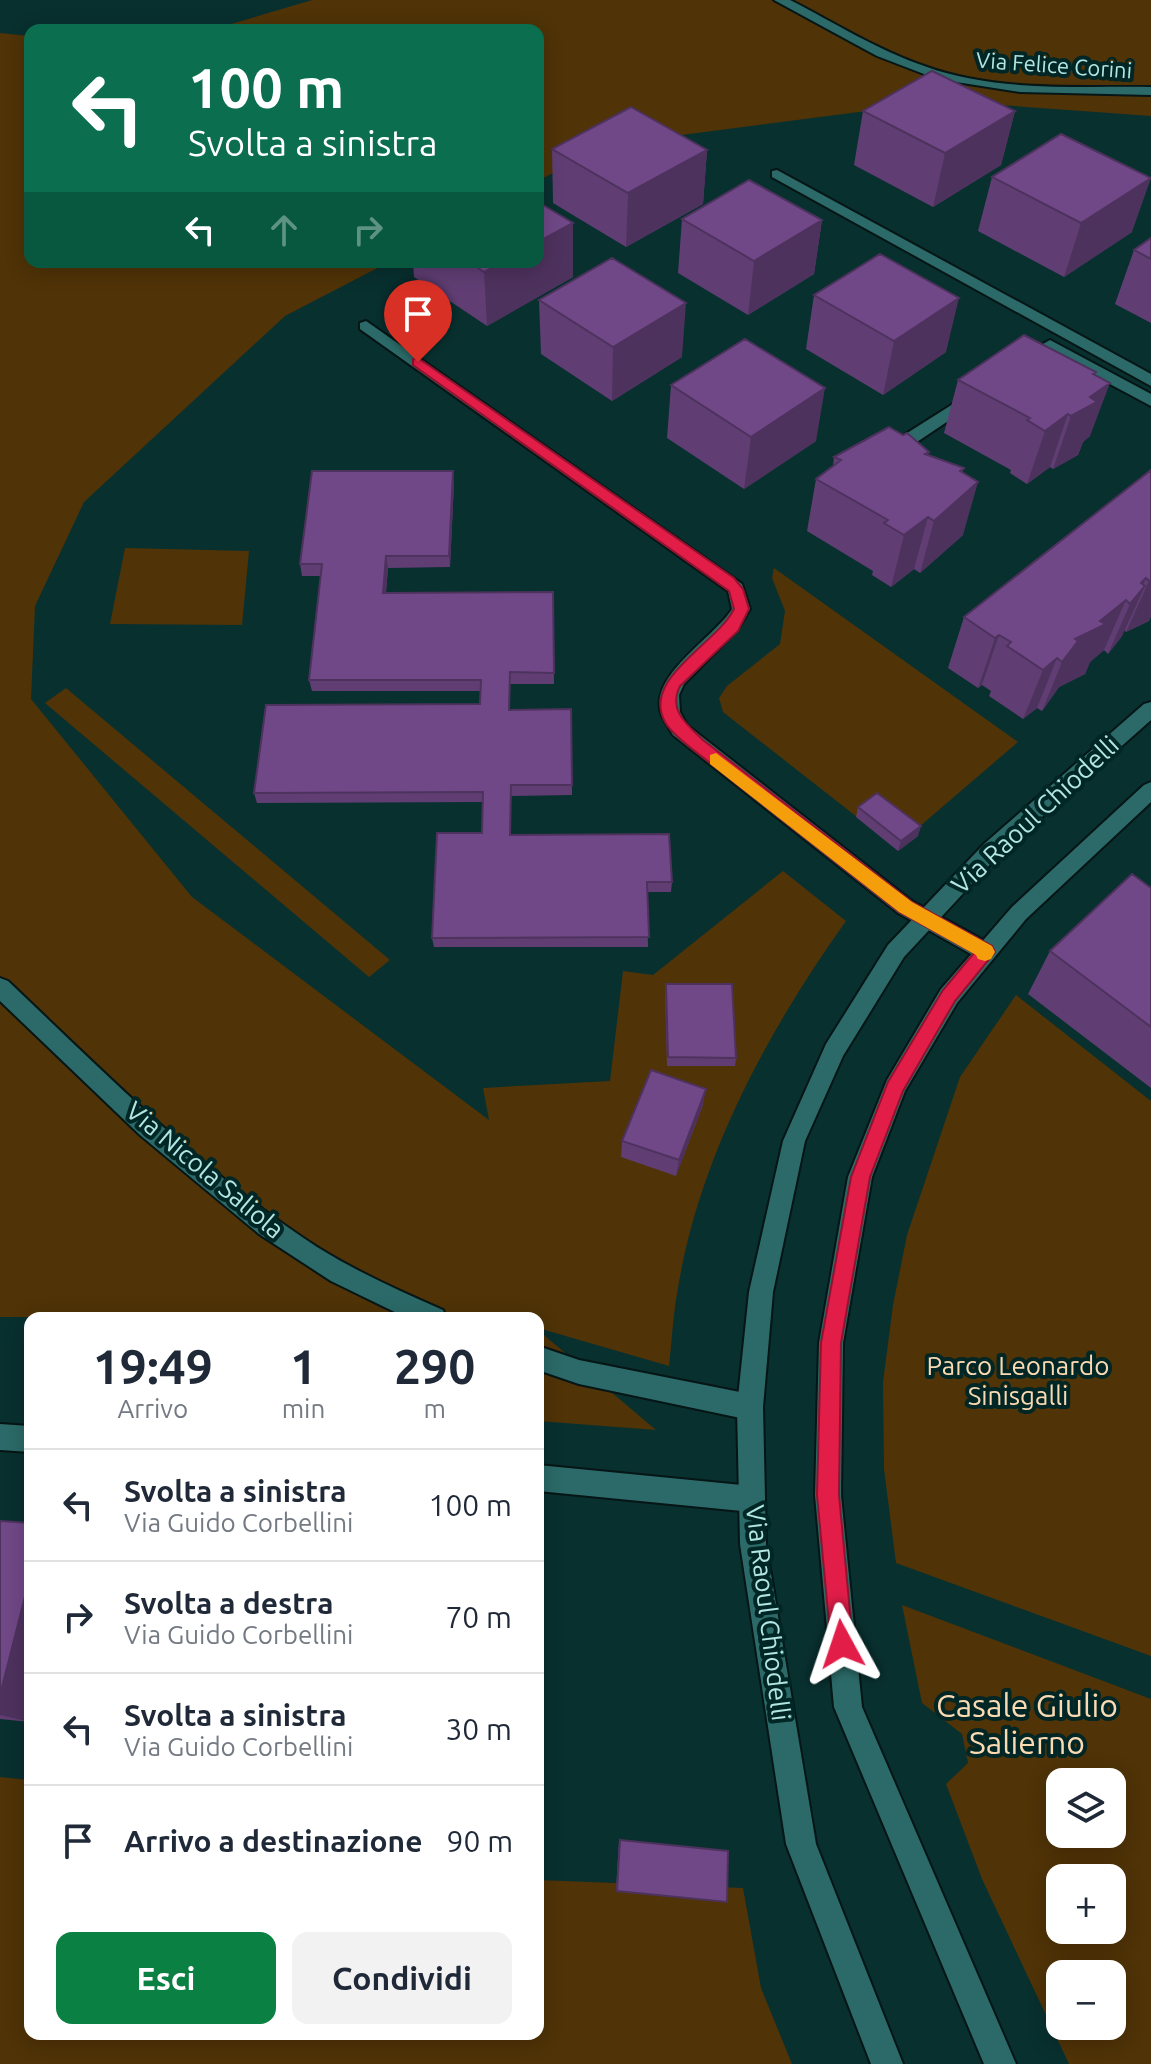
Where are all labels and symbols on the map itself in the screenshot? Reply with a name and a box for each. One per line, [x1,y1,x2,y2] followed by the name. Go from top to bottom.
[975,47,1133,82] street label: Via Felice Corini
[384,280,452,362] pin
[945,730,1124,899] street label: Via Raoul Chiodelli
[121,1095,290,1244] street label: Via Nicola Saliola
[927,1351,1109,1410] park label: Parco Leonardo Sinisgalli
[741,1503,796,1722] street label: Via Raoul Chiodelli
[800,1602,884,1686] position arrow
[936,1687,1118,1760] park label: Casale Giulio Salierno

